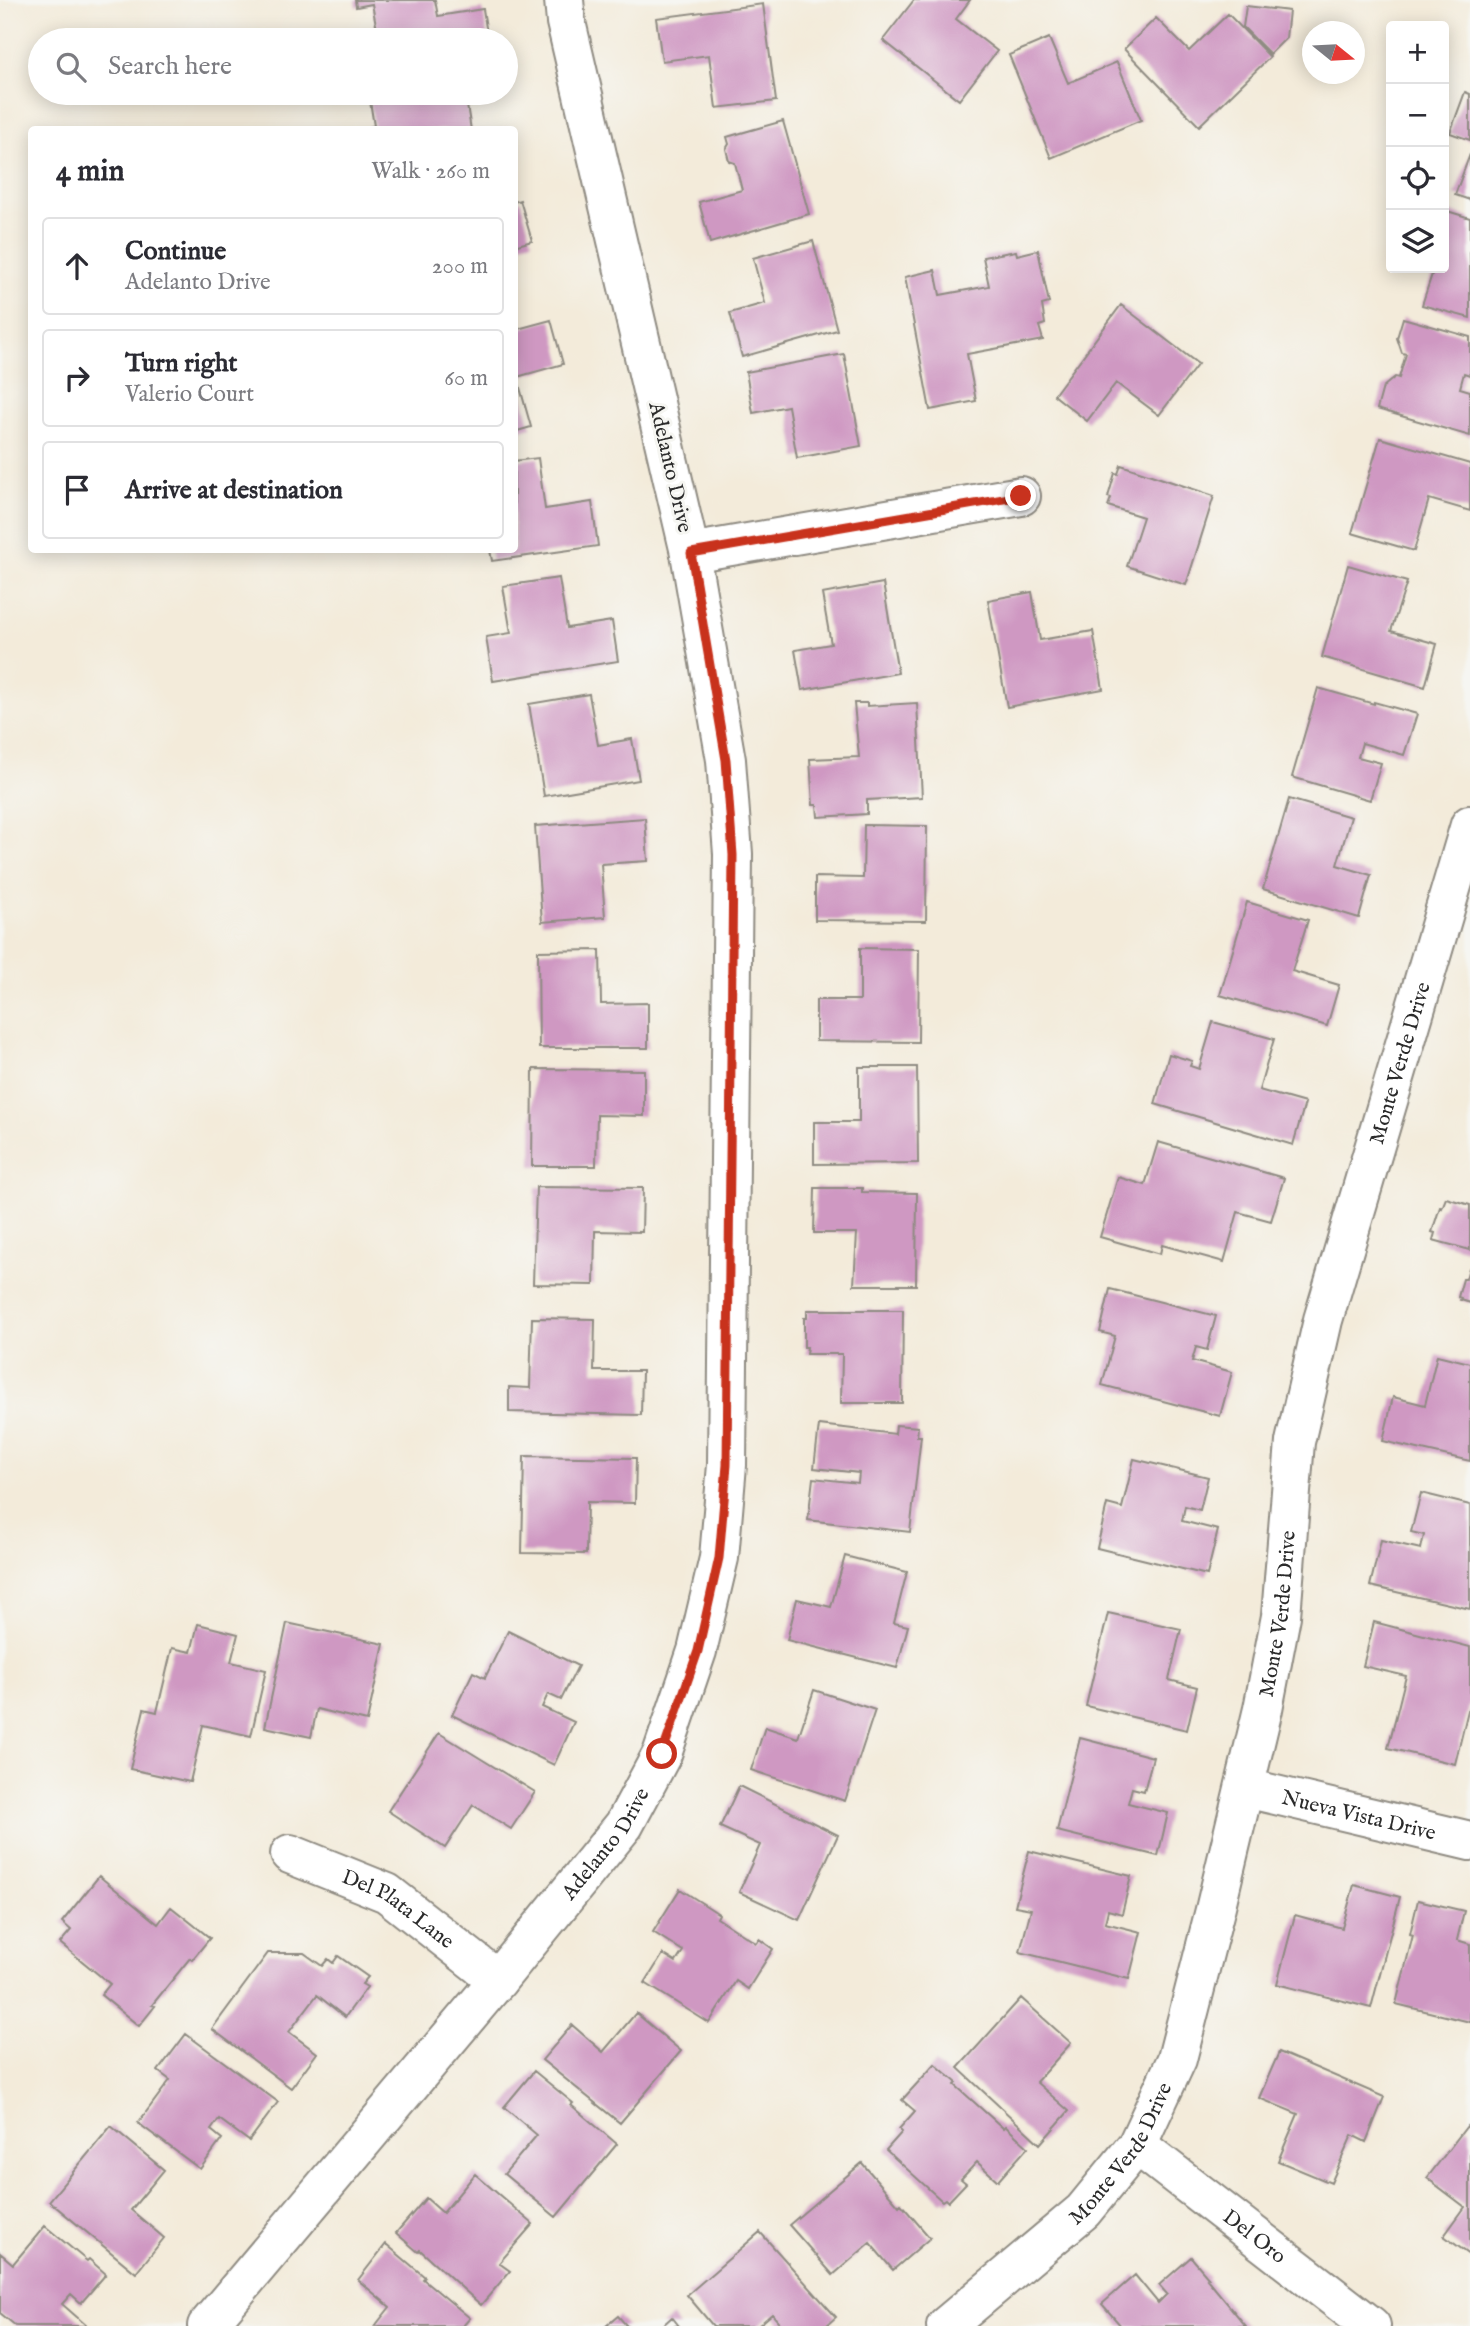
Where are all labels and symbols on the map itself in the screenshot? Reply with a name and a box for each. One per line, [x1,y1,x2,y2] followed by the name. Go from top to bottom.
[1302,21,1365,84] north arrow
[641,399,698,535] street label: Adelanto Drive
[1005,480,1036,511] route end
[1364,979,1438,1148] street label: Monte Verde Drive
[1254,1529,1303,1699] street label: Monte Verde Drive
[646,1738,677,1769] route start
[556,1783,657,1907] street label: Adelanto Drive
[1279,1785,1439,1848] street label: Nueva Vista Drive
[337,1864,459,1956] street label: Del Plata Lane
[1064,2078,1179,2232] street label: Monte Verde Drive
[1217,2204,1291,2270] street label: Del Oro

